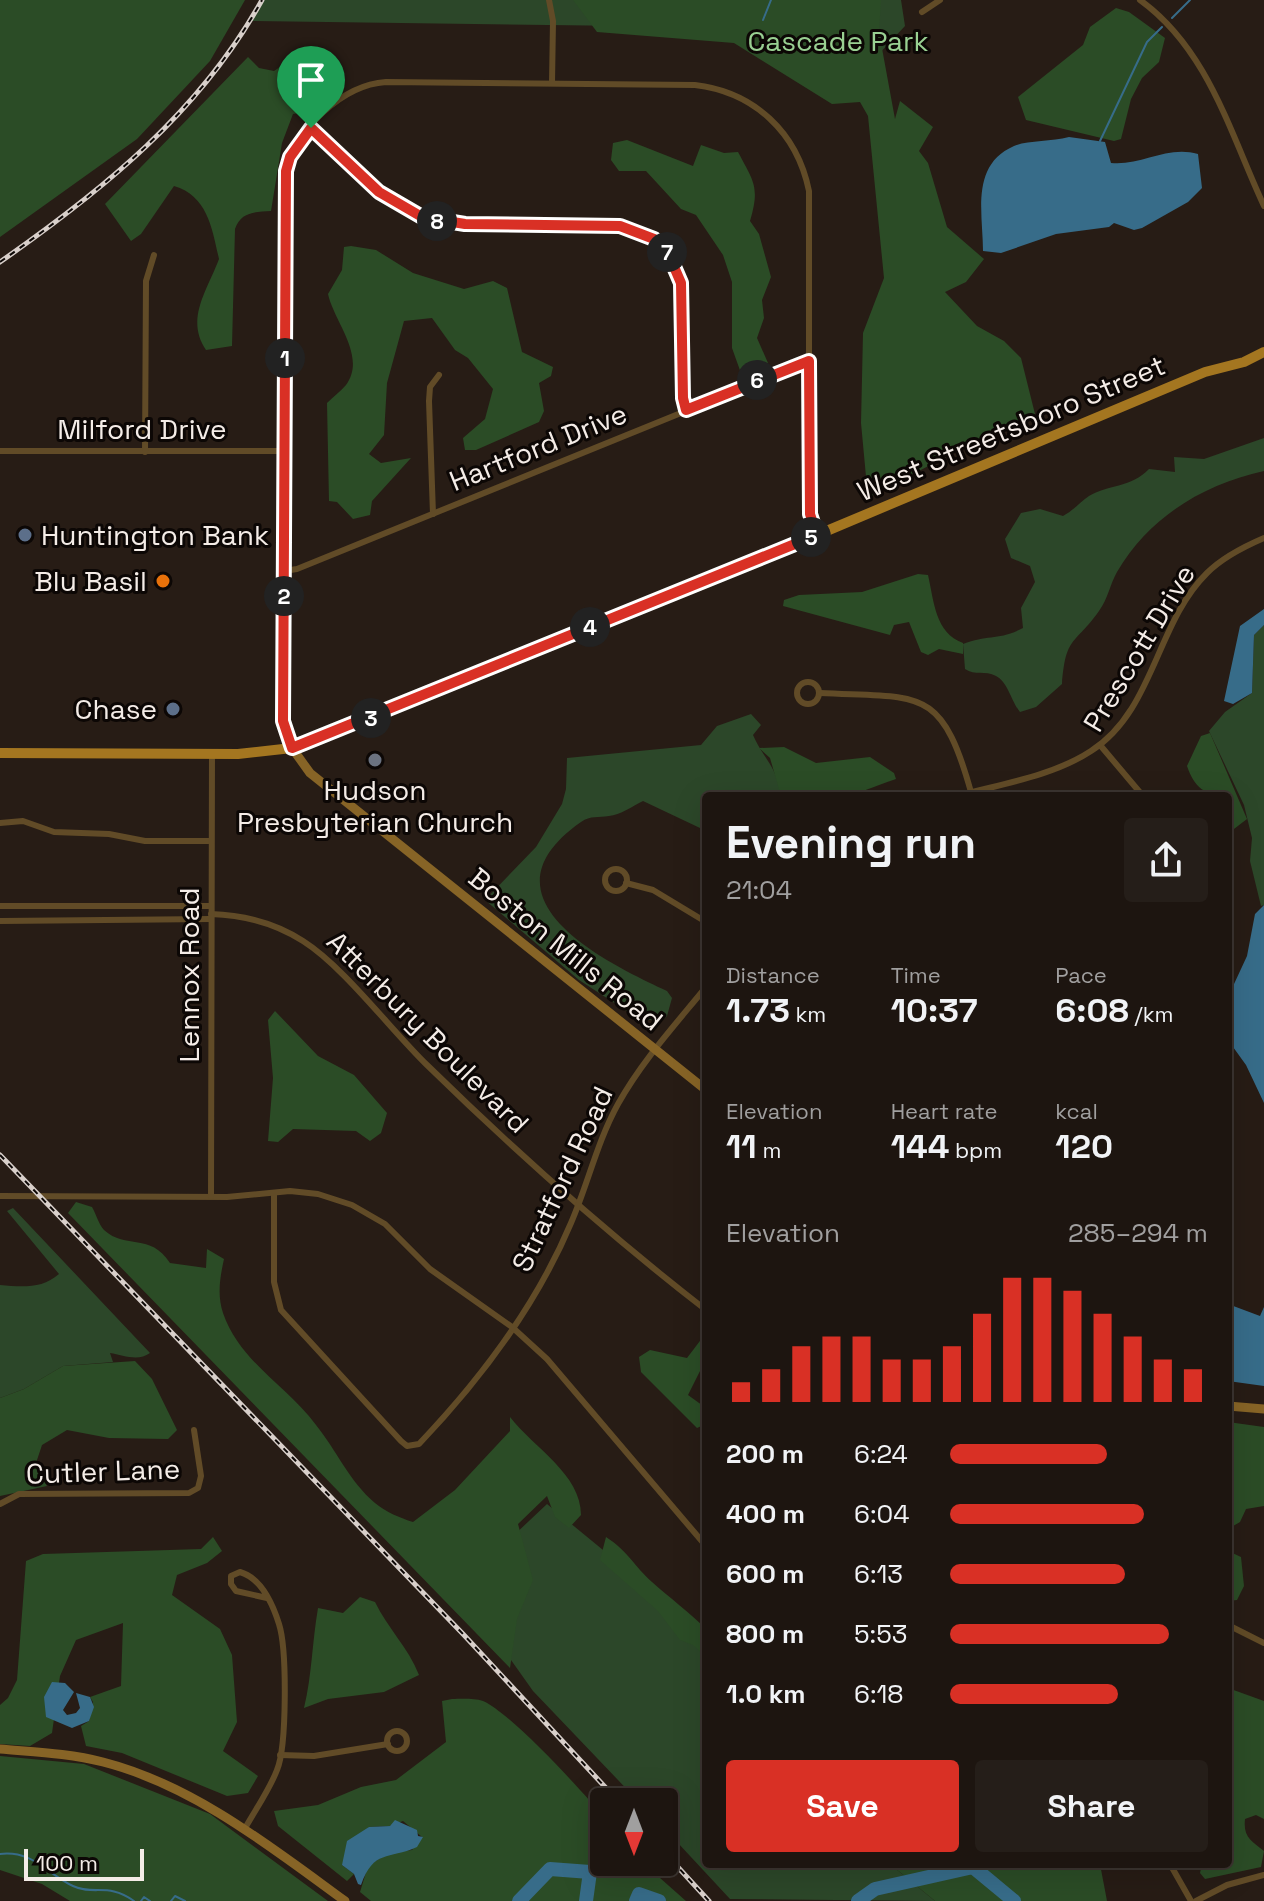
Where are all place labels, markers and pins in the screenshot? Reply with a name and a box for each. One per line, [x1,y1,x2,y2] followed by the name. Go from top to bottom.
[277,46,345,128] pin
[417,201,457,241] pin: 8
[647,232,687,272] pin: 7
[265,338,305,378] pin: 1
[737,360,777,400] pin: 6
[41,517,269,553] place label: Huntington Bank
[791,517,831,557] pin: 5
[16,526,34,544] marker: Huntington Bank
[34,563,147,599] place label: Blu Basil
[154,572,172,590] marker: Blu Basil
[264,576,304,616] pin: 2
[570,607,610,647] pin: 4
[75,691,157,727] place label: Chase
[351,698,391,738] pin: 3
[164,700,182,718] marker: Chase
[366,751,384,769] marker: Hudson Presbyterian Church
[237,772,513,840] place label: Hudson Presbyterian Church

